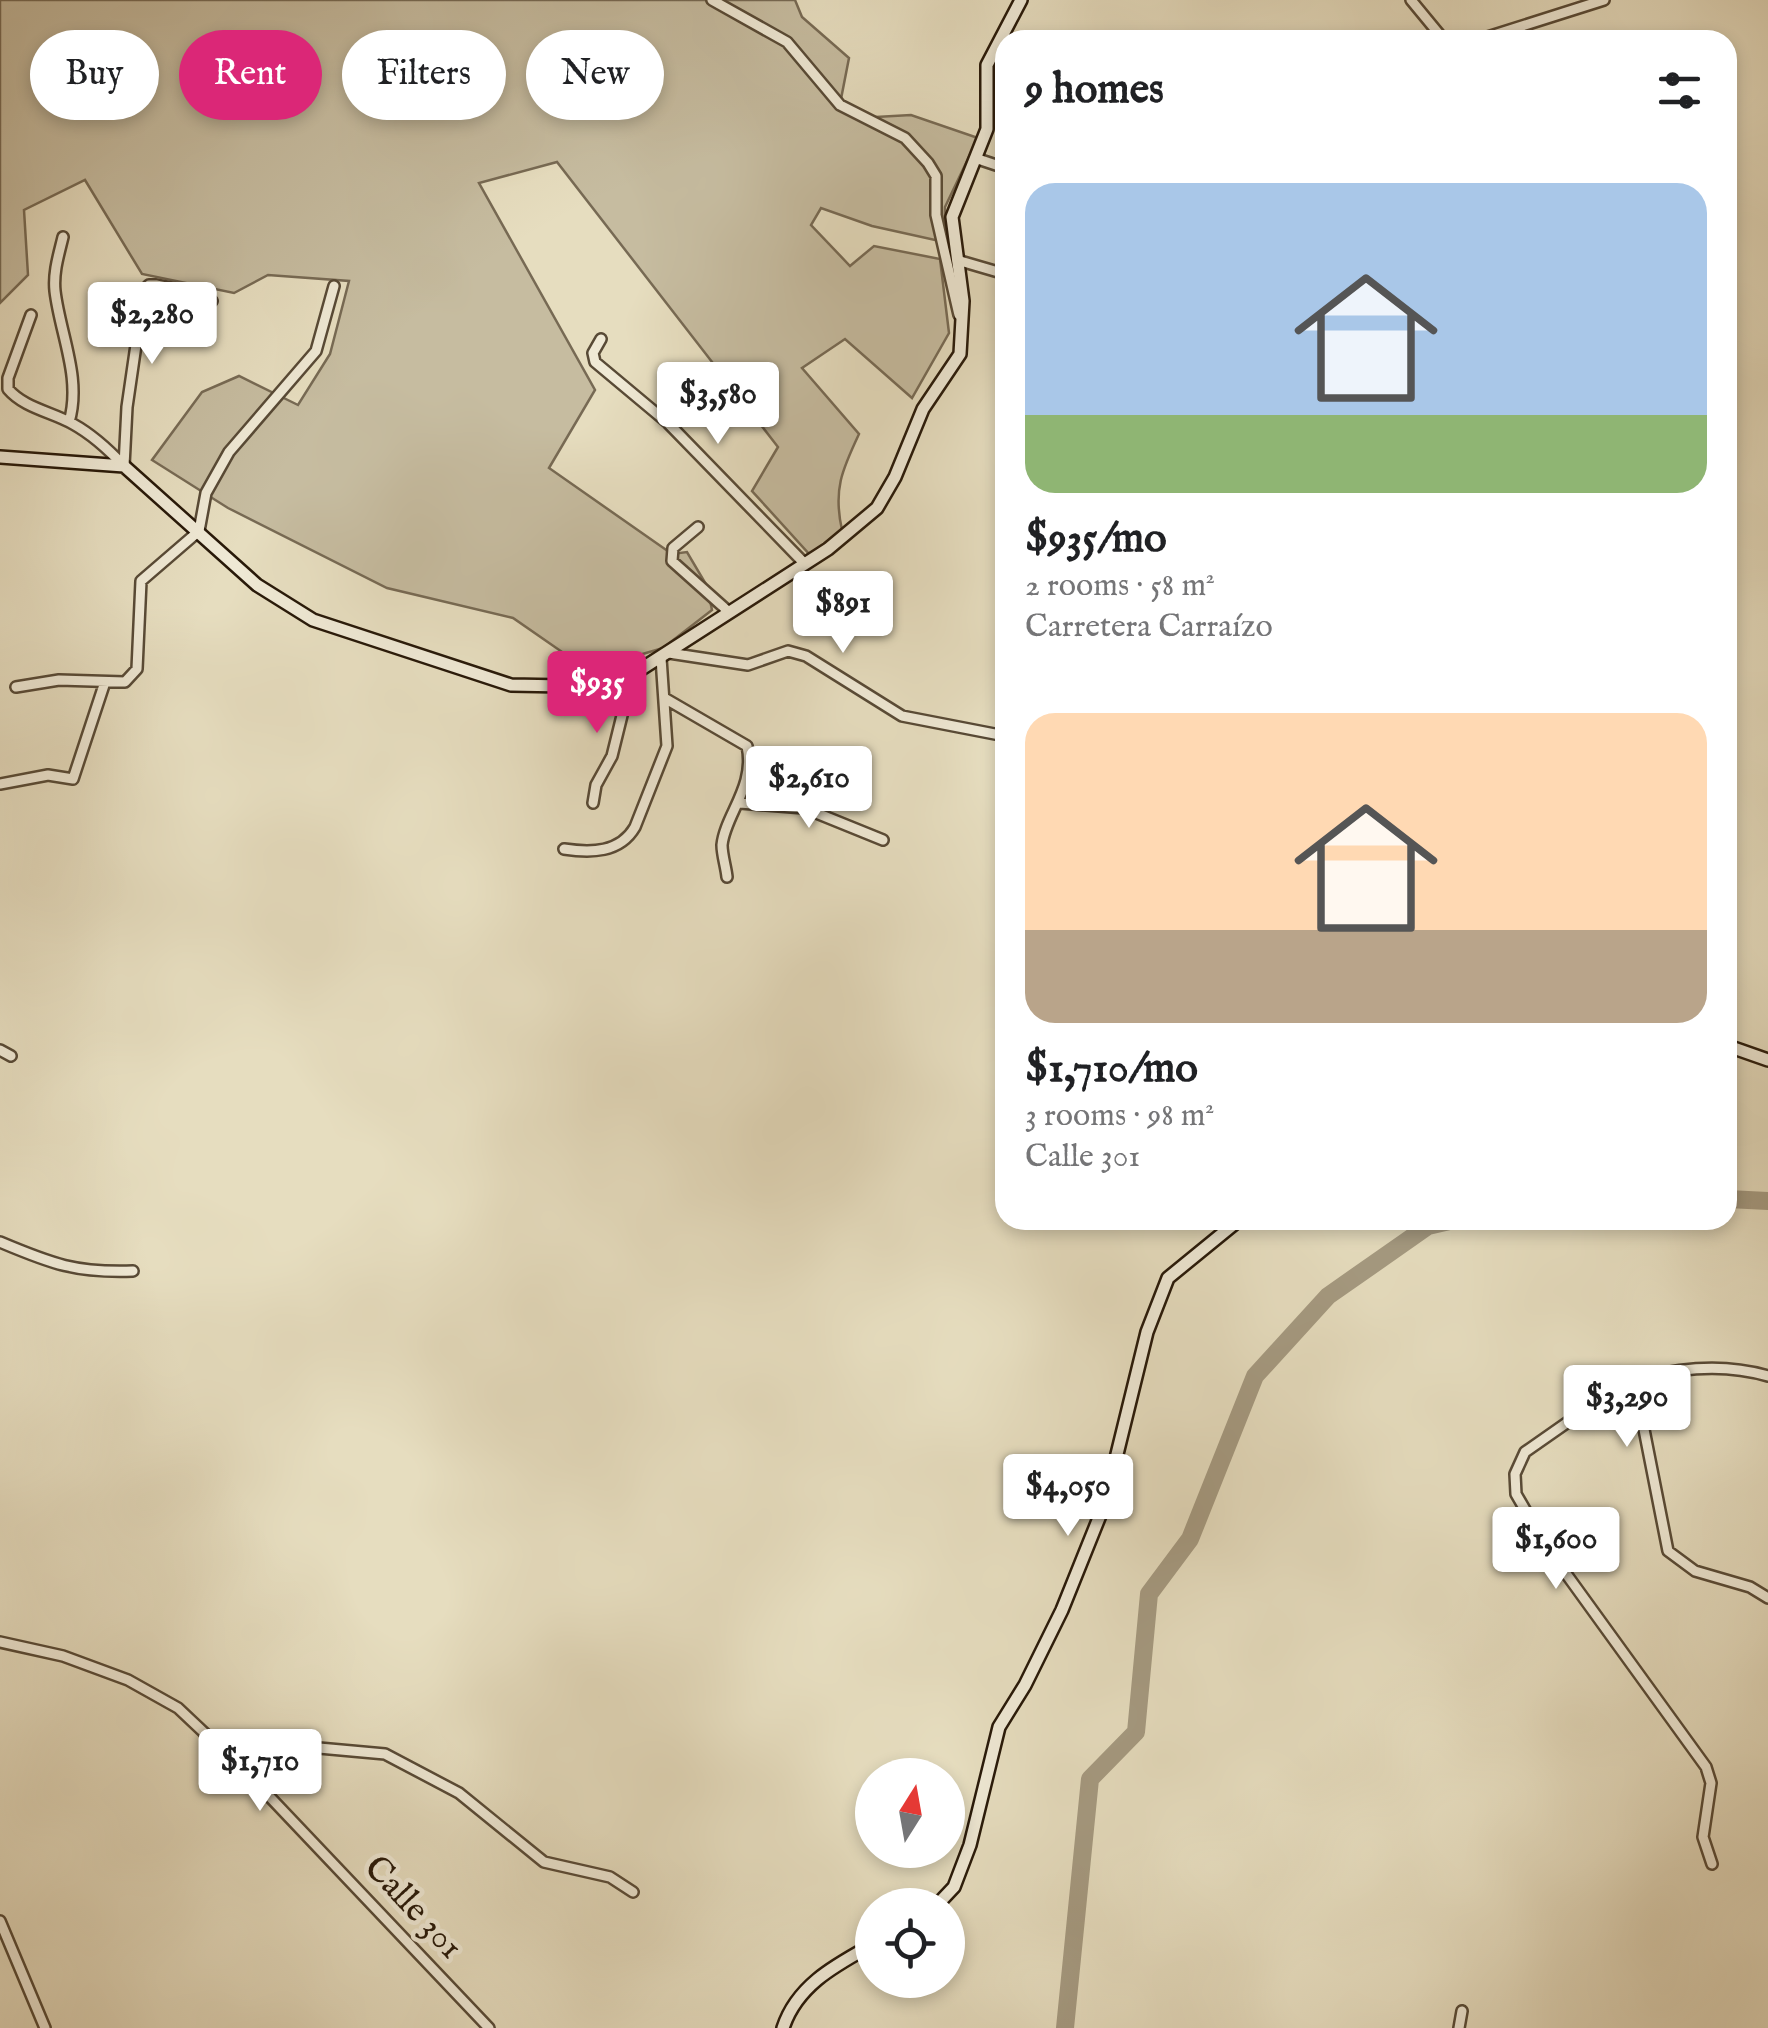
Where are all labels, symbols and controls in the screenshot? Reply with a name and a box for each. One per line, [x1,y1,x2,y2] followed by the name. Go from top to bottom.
[30,30,159,120] chip: Buy
[179,30,322,120] chip: Rent
[342,30,506,120] chip: Filters
[526,30,664,120] chip: New
[1652,63,1707,118] icon: filters
[1025,64,1164,117] text: 9 homes
[1276,248,1456,428] icon: home
[71,282,233,367] pin: $2,280
[110,294,194,335] text: $2,280
[637,362,799,447] pin: $3,580
[679,374,757,415] text: $3,580
[1025,513,1167,566] text: $935/mo
[1025,566,1215,607] text: 2 rooms · 58 m²
[784,571,902,656] pin: $891
[815,583,871,624] text: $891
[1025,607,1273,648] text: Carretera Carraízo
[538,651,656,736] pin: $935
[569,663,625,704] text: $935
[728,746,890,831] pin: $2,610
[768,758,850,799] text: $2,610
[1276,778,1456,958] icon: home
[1025,1043,1198,1096] text: $1,710/mo
[1025,1096,1214,1137] text: 3 rooms · 98 m²
[1025,1137,1140,1178] text: Calle 301
[1546,1365,1708,1450] pin: $3,290
[1586,1377,1668,1418] text: $3,290
[987,1454,1149,1539] pin: $4,050
[1025,1466,1111,1507] text: $4,050
[1475,1507,1637,1592] pin: $1,600
[1514,1519,1598,1560] text: $1,600
[179,1729,341,1814] pin: $1,710
[221,1741,299,1782] text: $1,710
[855,1758,965,1868] north arrow
[855,1758,965,1998] map controls
[354,1847,472,1969] street label: Calle 301
[855,1888,965,1998] button: locate

